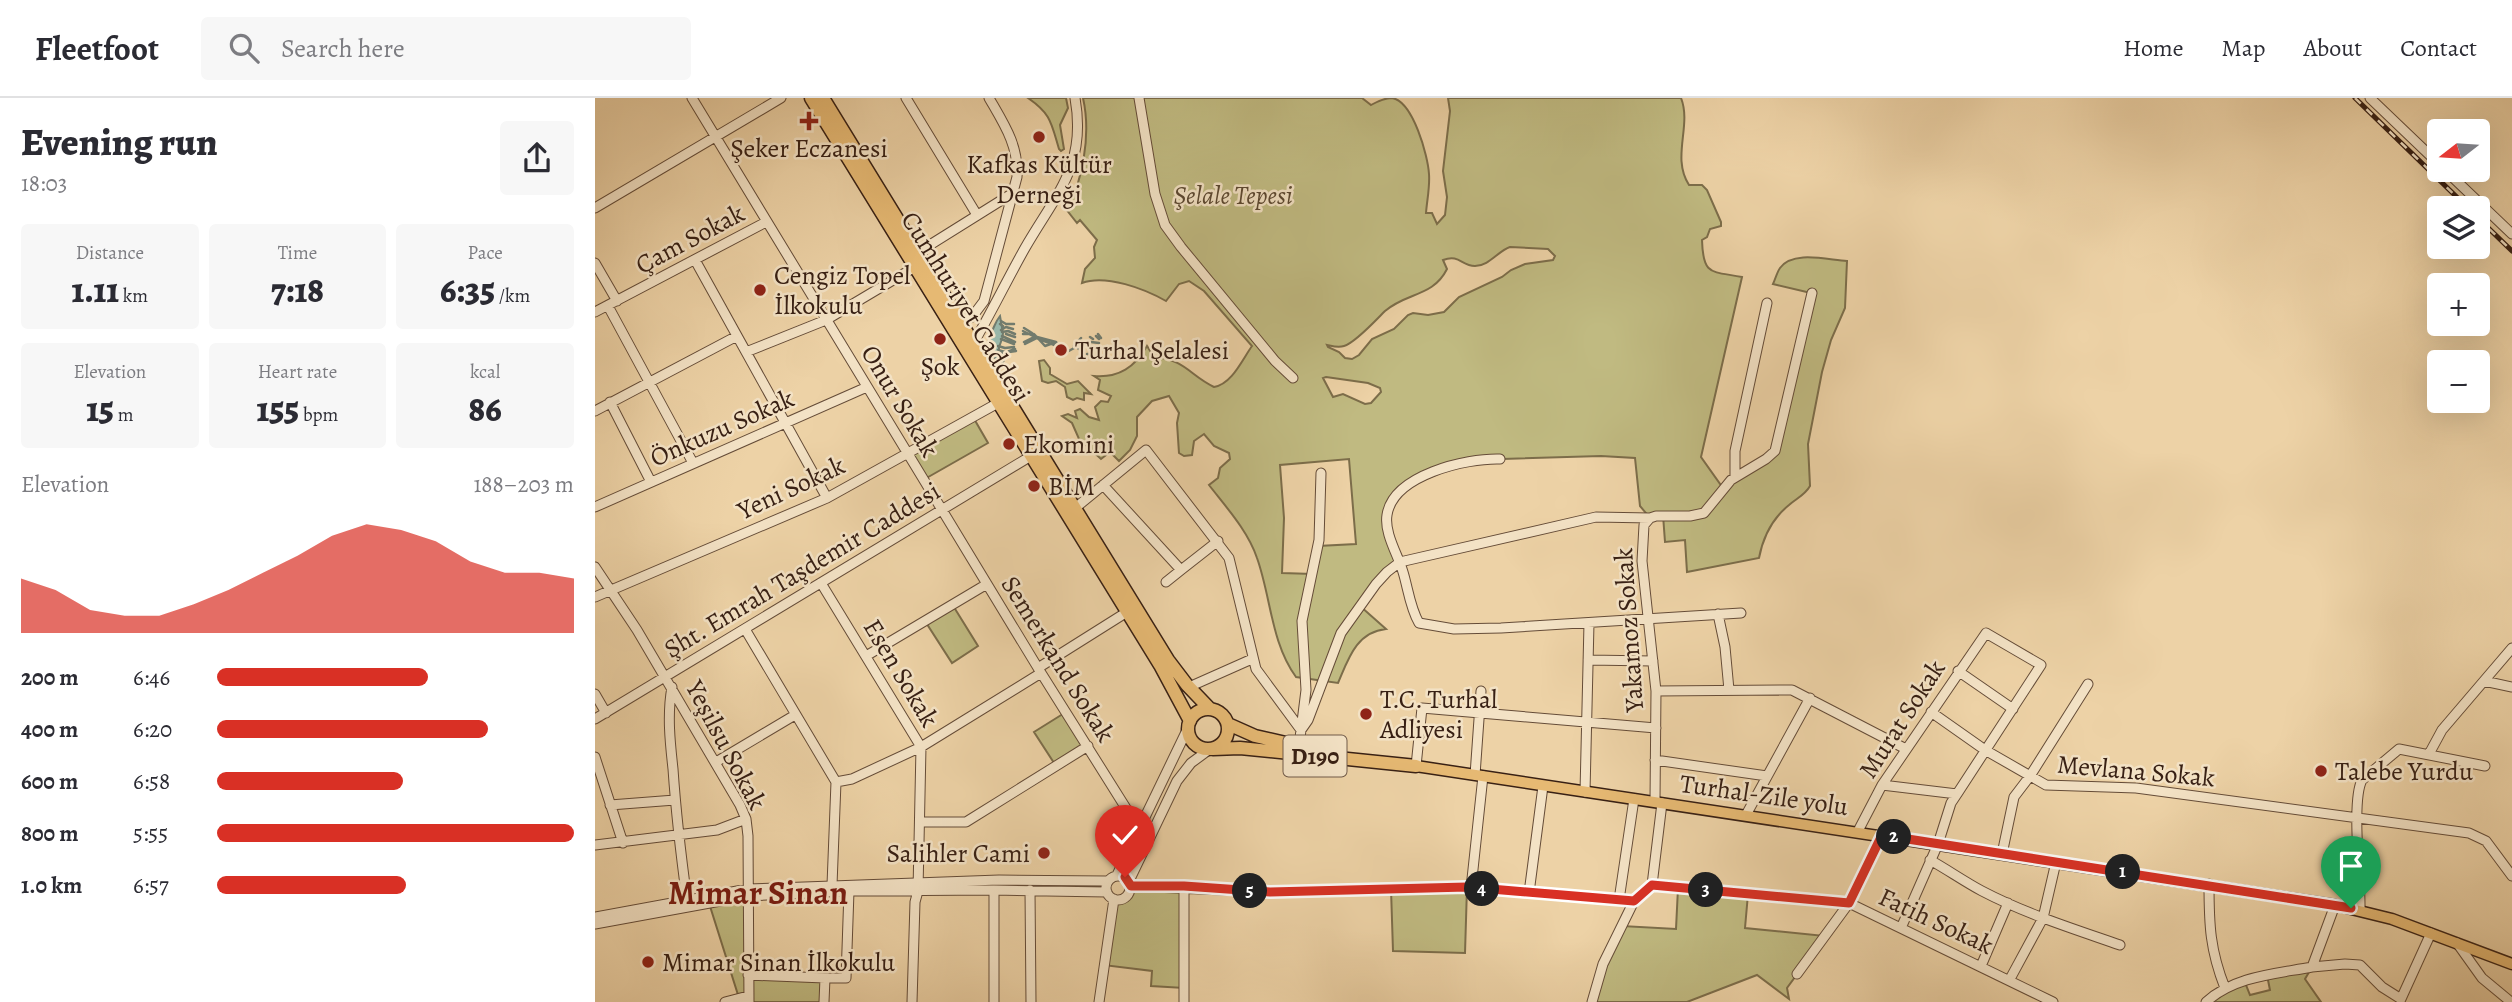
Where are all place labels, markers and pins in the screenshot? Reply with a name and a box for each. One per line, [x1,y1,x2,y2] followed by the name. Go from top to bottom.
[801,113,817,129] marker: Şeker Eczanesi
[1031,129,1047,145] marker: Kafkas Kültür Derneği
[730,131,888,166] place label: Şeker Eczanesi
[966,147,1112,212] place label: Kafkas Kültür Derneği
[774,258,910,323] place label: Cengiz Topel İlkokulu
[752,282,768,298] marker: Cengiz Topel İlkokulu
[932,331,948,347] marker: Şok
[1075,333,1229,368] place label: Turhal Şelalesi
[1053,342,1069,358] marker: Turhal Şelalesi
[920,349,960,384] place label: Şok
[1023,427,1114,462] place label: Ekomini
[1001,436,1017,452] marker: Ekomini
[1048,469,1095,504] place label: BİM
[1026,478,1042,494] marker: BİM
[1379,682,1497,747] place label: T.C. Turhal Adliyesi
[1358,706,1374,722] marker: T.C. Turhal Adliyesi
[2335,754,2474,789] place label: Talebe Yurdu
[2313,763,2329,779] marker: Talebe Yurdu
[1095,805,1155,877] pin
[1877,820,1911,854] pin: 2
[887,836,1030,871] place label: Salihler Cami
[2321,836,2381,908] pin
[1036,845,1052,861] marker: Salihler Cami
[2105,854,2141,890] pin: 1
[1465,872,1499,906] pin: 4
[1689,872,1723,908] pin: 3
[1233,874,1267,908] pin: 5
[662,945,896,980] place label: Mimar Sinan İlkokulu
[640,954,656,970] marker: Mimar Sinan İlkokulu

